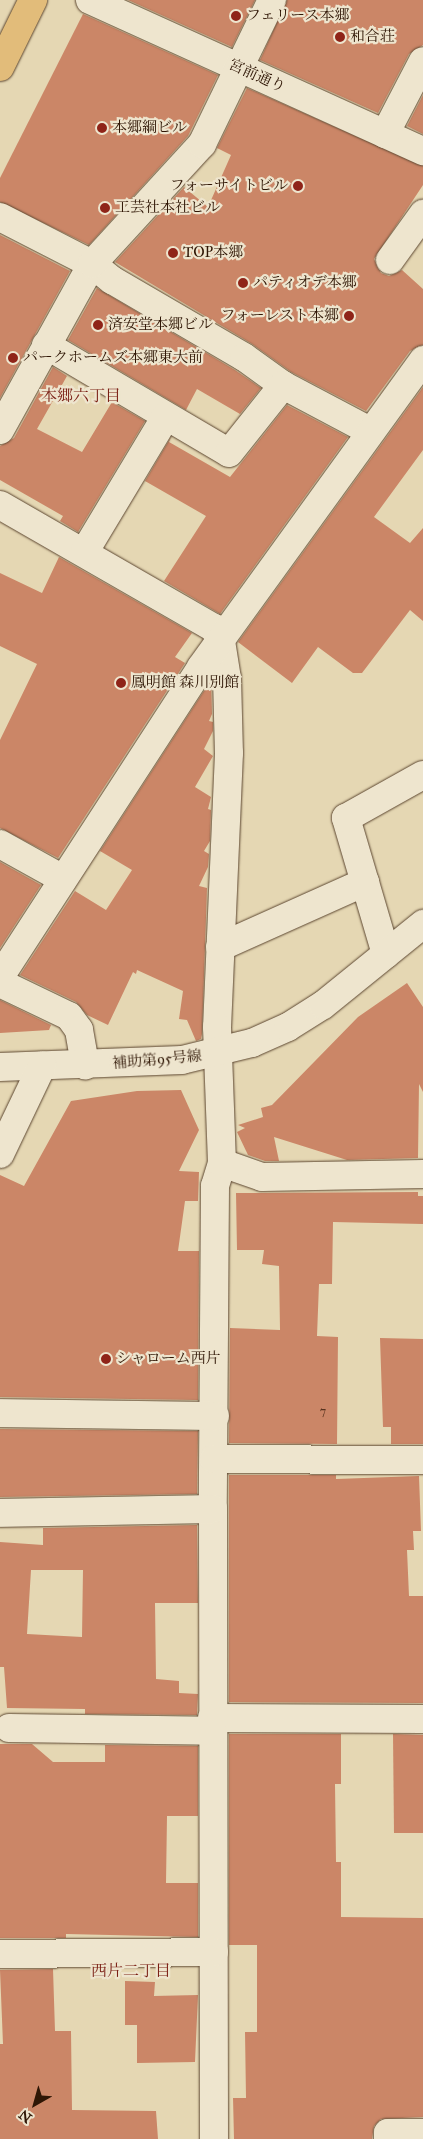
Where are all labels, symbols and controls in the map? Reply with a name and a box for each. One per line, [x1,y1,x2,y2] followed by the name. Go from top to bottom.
[246,7,351,25] place label: フェリース本郷
[230,10,242,22] marker: フェリース本郷
[350,28,395,46] place label: 和合荘
[334,31,346,43] marker: 和合荘
[226,56,288,96] street label: 宮前通り
[112,119,187,137] place label: 本郷綱ビル
[96,122,108,134] marker: 本郷綱ビル
[168,177,288,195] place label: フォーサイトビル
[292,180,304,192] marker: フォーサイトビル
[115,199,220,217] place label: 工芸社本社ビル
[99,202,111,214] marker: 工芸社本社ビル
[183,244,243,262] place label: TOP本郷
[167,247,179,259] marker: TOP本郷
[253,274,358,292] place label: パティオデ本郷
[237,277,249,289] marker: パティオデ本郷
[219,307,339,325] place label: フォーレスト本郷
[343,310,355,322] marker: フォーレスト本郷
[108,316,213,334] place label: 済安堂本郷ビル
[92,319,104,331] marker: 済安堂本郷ビル
[23,349,203,367] place label: パークホームズ本郷東大前
[7,352,19,364] marker: パークホームズ本郷東大前
[41,386,121,406] district label: 本郷六丁目
[131,674,239,692] place label: 鳳明館 森川別館
[115,677,127,689] marker: 鳳明館 森川別館
[111,1047,203,1073] street label: 補助第95号線
[116,1350,221,1368] place label: シャローム西片
[100,1353,112,1365] marker: シャローム西片
[320,1405,326,1419] house number: 7
[91,1961,171,1981] district label: 西片二丁目
[10,2079,60,2129] north arrow
[16,2106,35,2127] text: N

